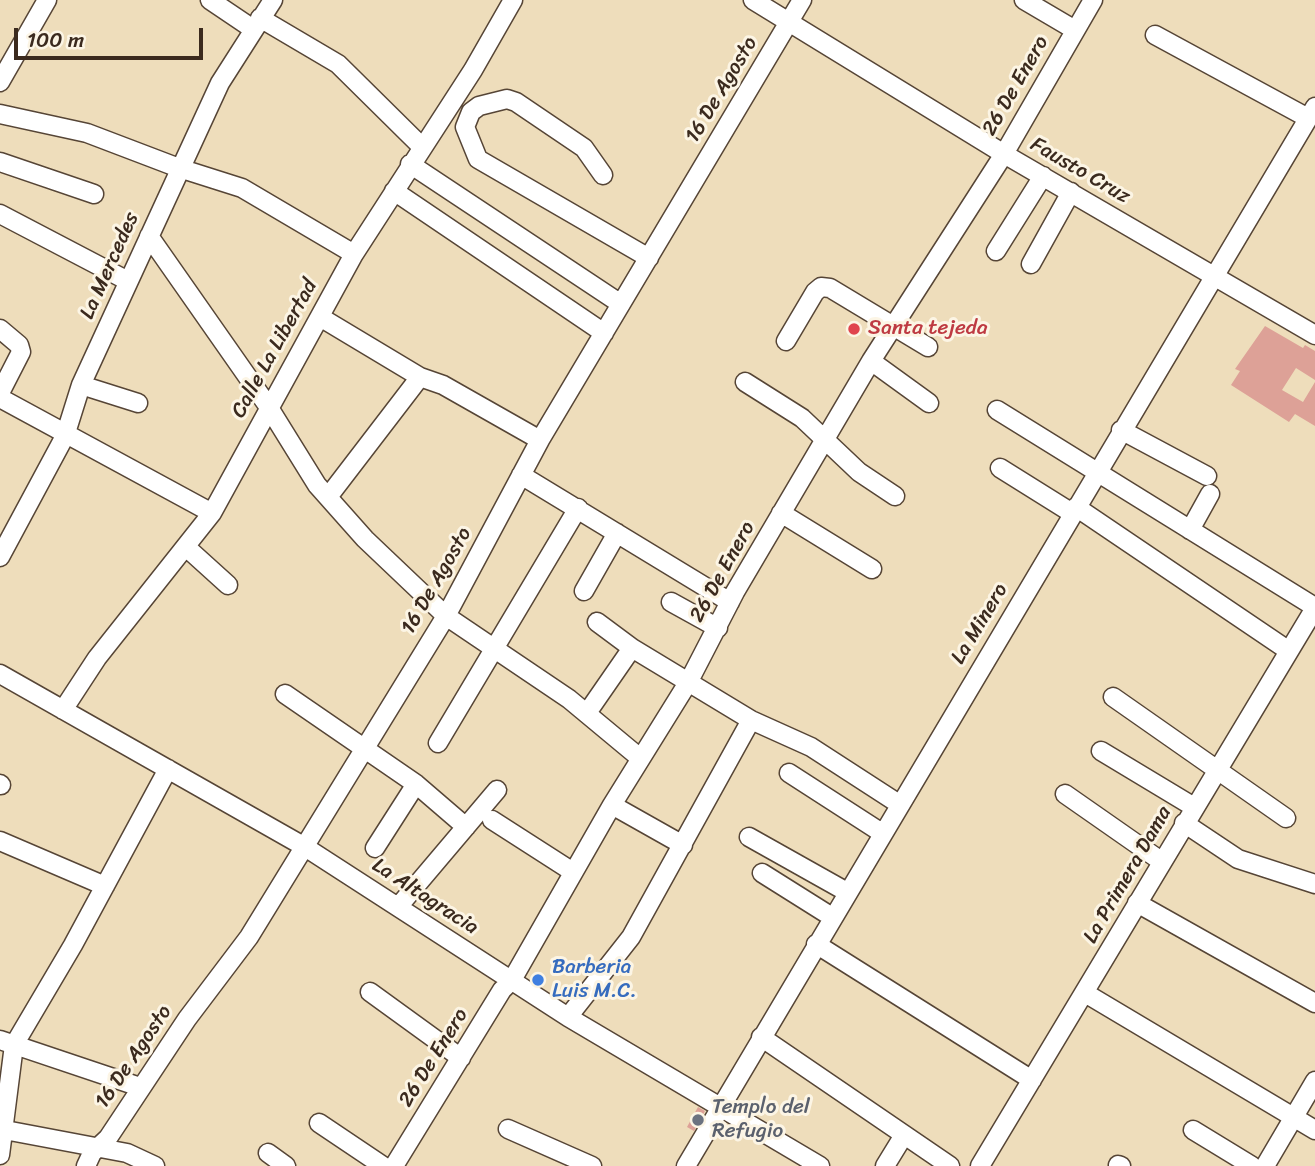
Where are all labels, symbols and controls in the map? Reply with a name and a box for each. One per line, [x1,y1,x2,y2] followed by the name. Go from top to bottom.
[18,14,206,58] scale bar
[27,21,84,59] text: 100 m
[977,31,1055,141] street label: 26 De Enero
[681,32,763,148] street label: 16 De Agosto
[1026,132,1134,210] street label: Fausto Cruz
[75,209,145,323] street label: La Mercedes
[227,276,323,422] street label: Calle La Libertad
[868,316,987,342] place label: Santa tejeda
[846,321,862,337] marker: Santa tejeda
[685,517,761,627] street label: 26 De Enero
[396,523,478,639] street label: 16 De Agosto
[946,579,1014,669] street label: La Minero
[1079,802,1177,948] street label: La Primera Dama
[367,853,483,941] street label: La Altagracia
[552,955,637,1005] place label: Barberia Luis M.C.
[530,972,546,988] marker: Barberia Luis M.C.
[90,1001,178,1113] street label: 16 De Agosto
[394,1004,474,1112] street label: 26 De Enero
[712,1095,810,1145] place label: Templo del Refugio
[690,1112,706,1128] marker: Templo del Refugio

